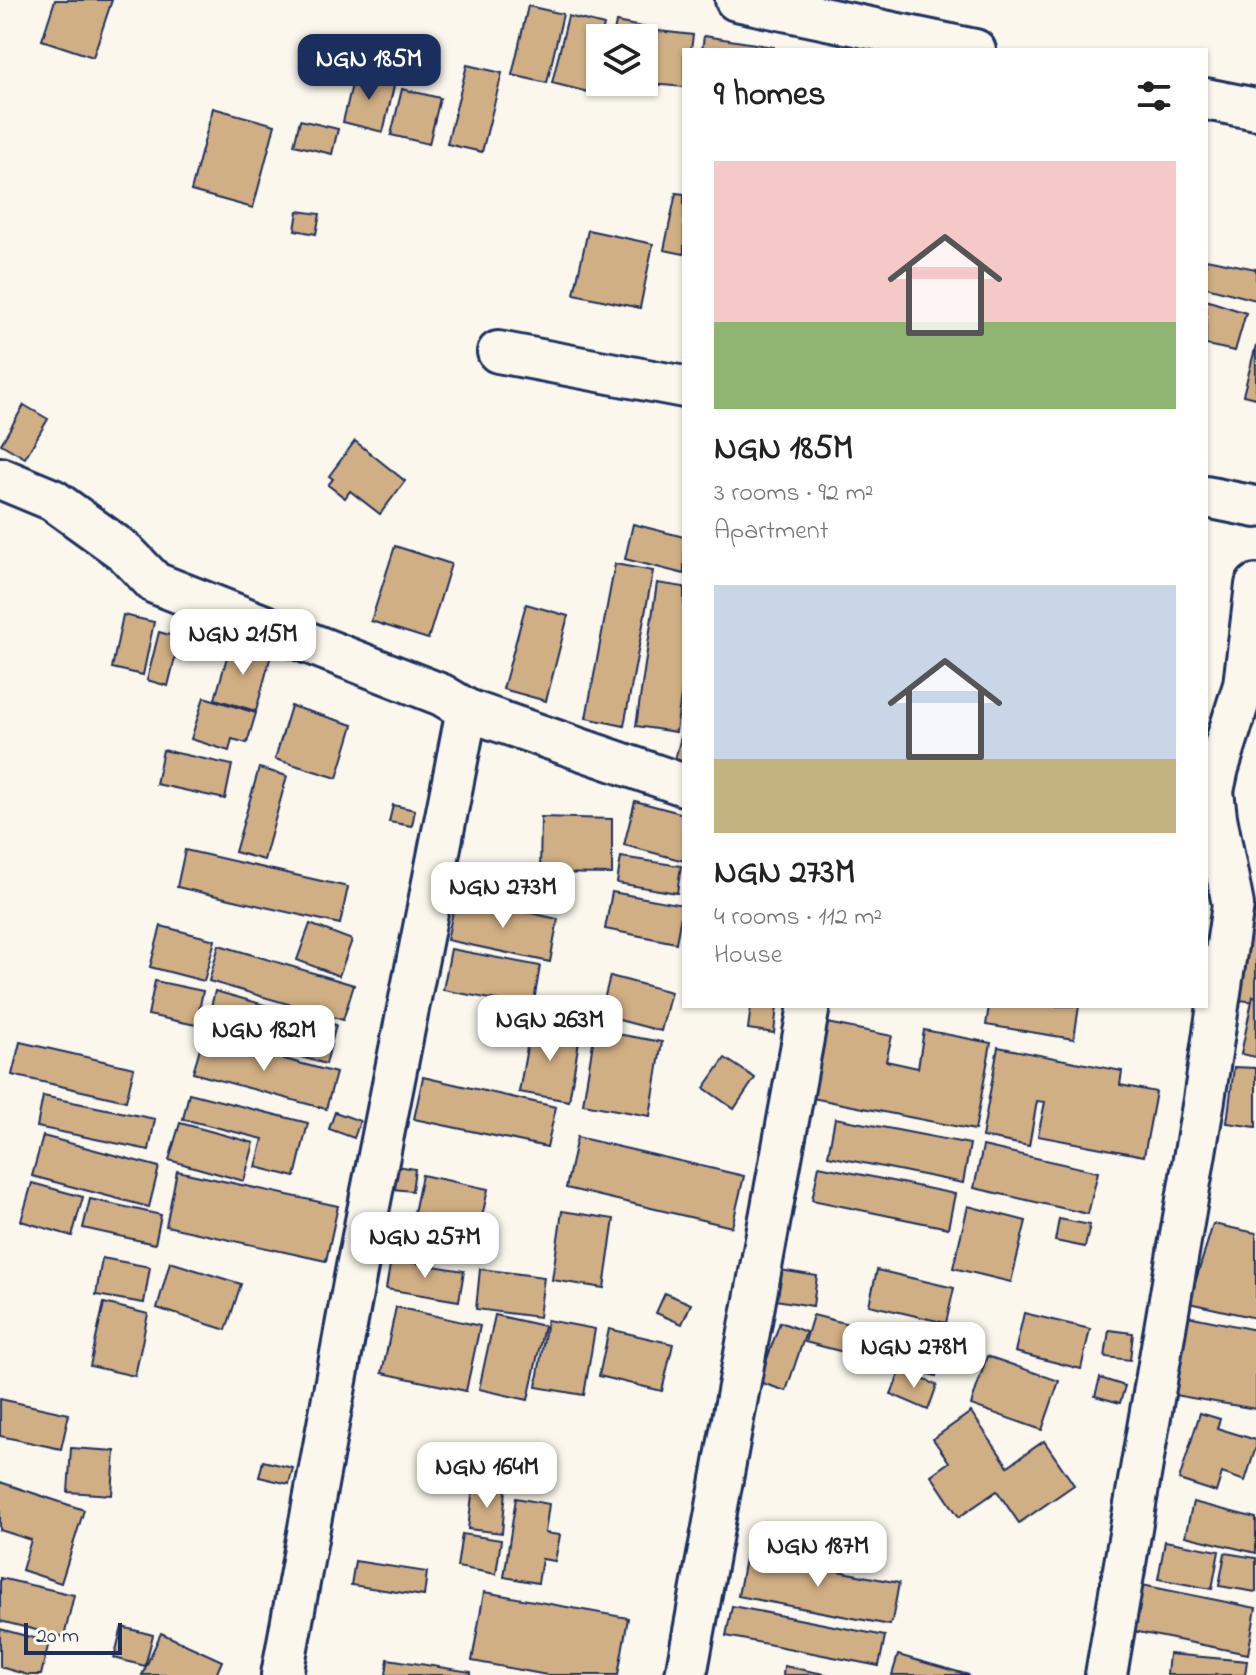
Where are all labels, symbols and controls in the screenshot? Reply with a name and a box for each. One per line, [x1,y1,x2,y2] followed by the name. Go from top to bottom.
[586,24,658,96] map controls
[586,24,658,96] button: layers
[286,34,452,102] pin: NGN 185M
[316,41,422,79] text: NGN 185M
[714,71,826,121] text: 9 homes
[1132,74,1176,118] icon: filters
[873,213,1017,357] icon: home
[714,425,853,475] text: NGN 185M
[714,475,873,513] text: 3 rooms · 92 m²
[714,513,828,551] text: Apartment
[160,609,326,677] pin: NGN 215M
[188,616,298,654] text: NGN 215M
[873,637,1017,781] icon: home
[714,849,855,899] text: NGN 273M
[420,862,586,930] pin: NGN 273M
[449,869,557,907] text: NGN 273M
[714,899,882,937] text: 4 rooms · 112 m²
[714,937,782,975] text: House
[467,995,633,1063] pin: NGN 263M
[496,1002,604,1040] text: NGN 263M
[181,1005,347,1073] pin: NGN 182M
[212,1012,316,1050] text: NGN 182M
[342,1212,508,1280] pin: NGN 257M
[369,1219,481,1257] text: NGN 257M
[831,1322,997,1390] pin: NGN 278M
[860,1329,968,1367] text: NGN 278M
[404,1442,570,1510] pin: NGN 164M
[435,1449,539,1487] text: NGN 164M
[735,1521,901,1589] pin: NGN 187M
[767,1528,869,1566] text: NGN 187M
[24,1619,122,1655] scale bar
[36,1621,79,1653] text: 20 m

